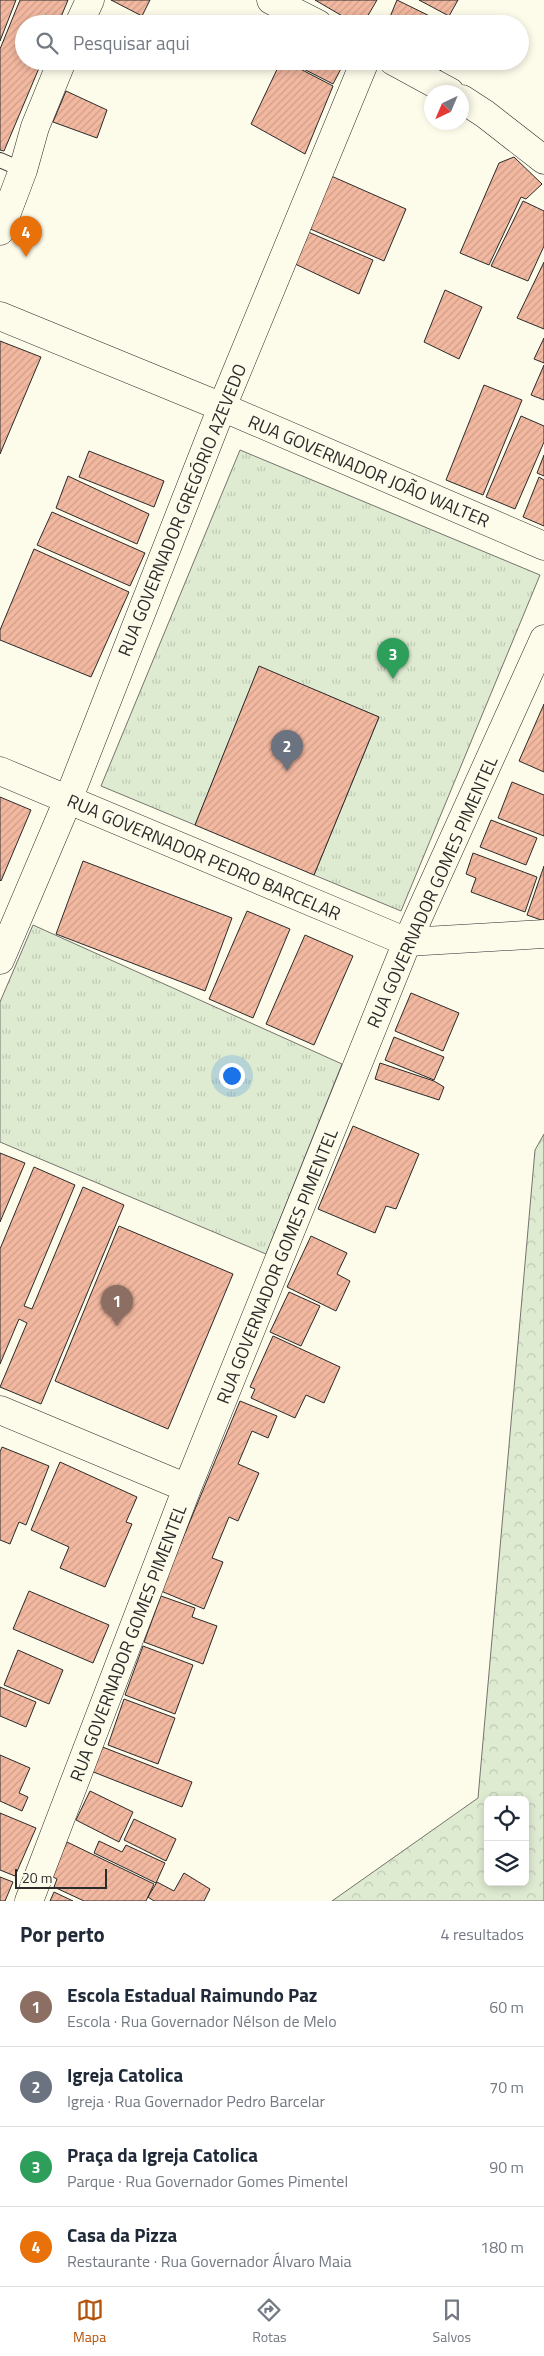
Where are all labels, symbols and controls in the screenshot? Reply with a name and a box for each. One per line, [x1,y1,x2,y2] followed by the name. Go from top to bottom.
[15,15,529,70] search box
[73,28,190,57] text: Pesquisar aqui
[33,29,61,57] icon: search
[424,85,469,130] north arrow
[10,216,42,257] pin: 4
[111,360,253,660] street label: RUA GOVERNADOR GREGÓRIO AZEVEDO
[244,408,494,534] street label: RUA GOVERNADOR JOÃO WALTER
[377,638,409,679] pin: 3
[271,730,303,771] pin: 2
[360,751,504,1032] street label: RUA GOVERNADOR GOMES PIMENTEL
[63,787,345,927] street label: RUA GOVERNADOR PEDRO BARCELAR
[219,1063,245,1089] your location
[209,1124,345,1408] street label: RUA GOVERNADOR GOMES PIMENTEL
[101,1285,133,1326] pin: 1
[63,1500,194,1786] street label: RUA GOVERNADOR GOMES PIMENTEL
[484,1796,529,1886] map controls
[484,1796,529,1841] button: locate
[484,1841,529,1886] button: layers
[15,1866,108,1889] scale bar
[22,1867,52,1888] text: 20 m
[20,1918,105,1950] text: Por perto
[440,1922,524,1946] text: 4 resultados
[67,1980,318,2009] text: Escola Estadual Raimundo Paz
[32,1995,40,2019] text: 1
[489,1995,524,2019] text: 60 m
[67,2009,337,2033] text: Escola · Rua Governador Nélson de Melo
[67,2060,183,2089] text: Igreja Catolica
[32,2075,40,2099] text: 2
[489,2075,524,2099] text: 70 m
[67,2089,325,2113] text: Igreja · Rua Governador Pedro Barcelar
[67,2140,258,2169] text: Praça da Igreja Catolica
[32,2155,40,2179] text: 3
[489,2155,524,2179] text: 90 m
[67,2169,348,2193] text: Parque · Rua Governador Gomes Pimentel
[67,2220,177,2249] text: Casa da Pizza
[32,2235,40,2259] text: 4
[480,2235,524,2259] text: 180 m
[67,2249,352,2273] text: Restaurante · Rua Governador Álvaro Maia
[73,2296,106,2347] tab: Mapa
[252,2296,287,2347] tab: Rotas
[433,2296,471,2347] tab: Salvos

